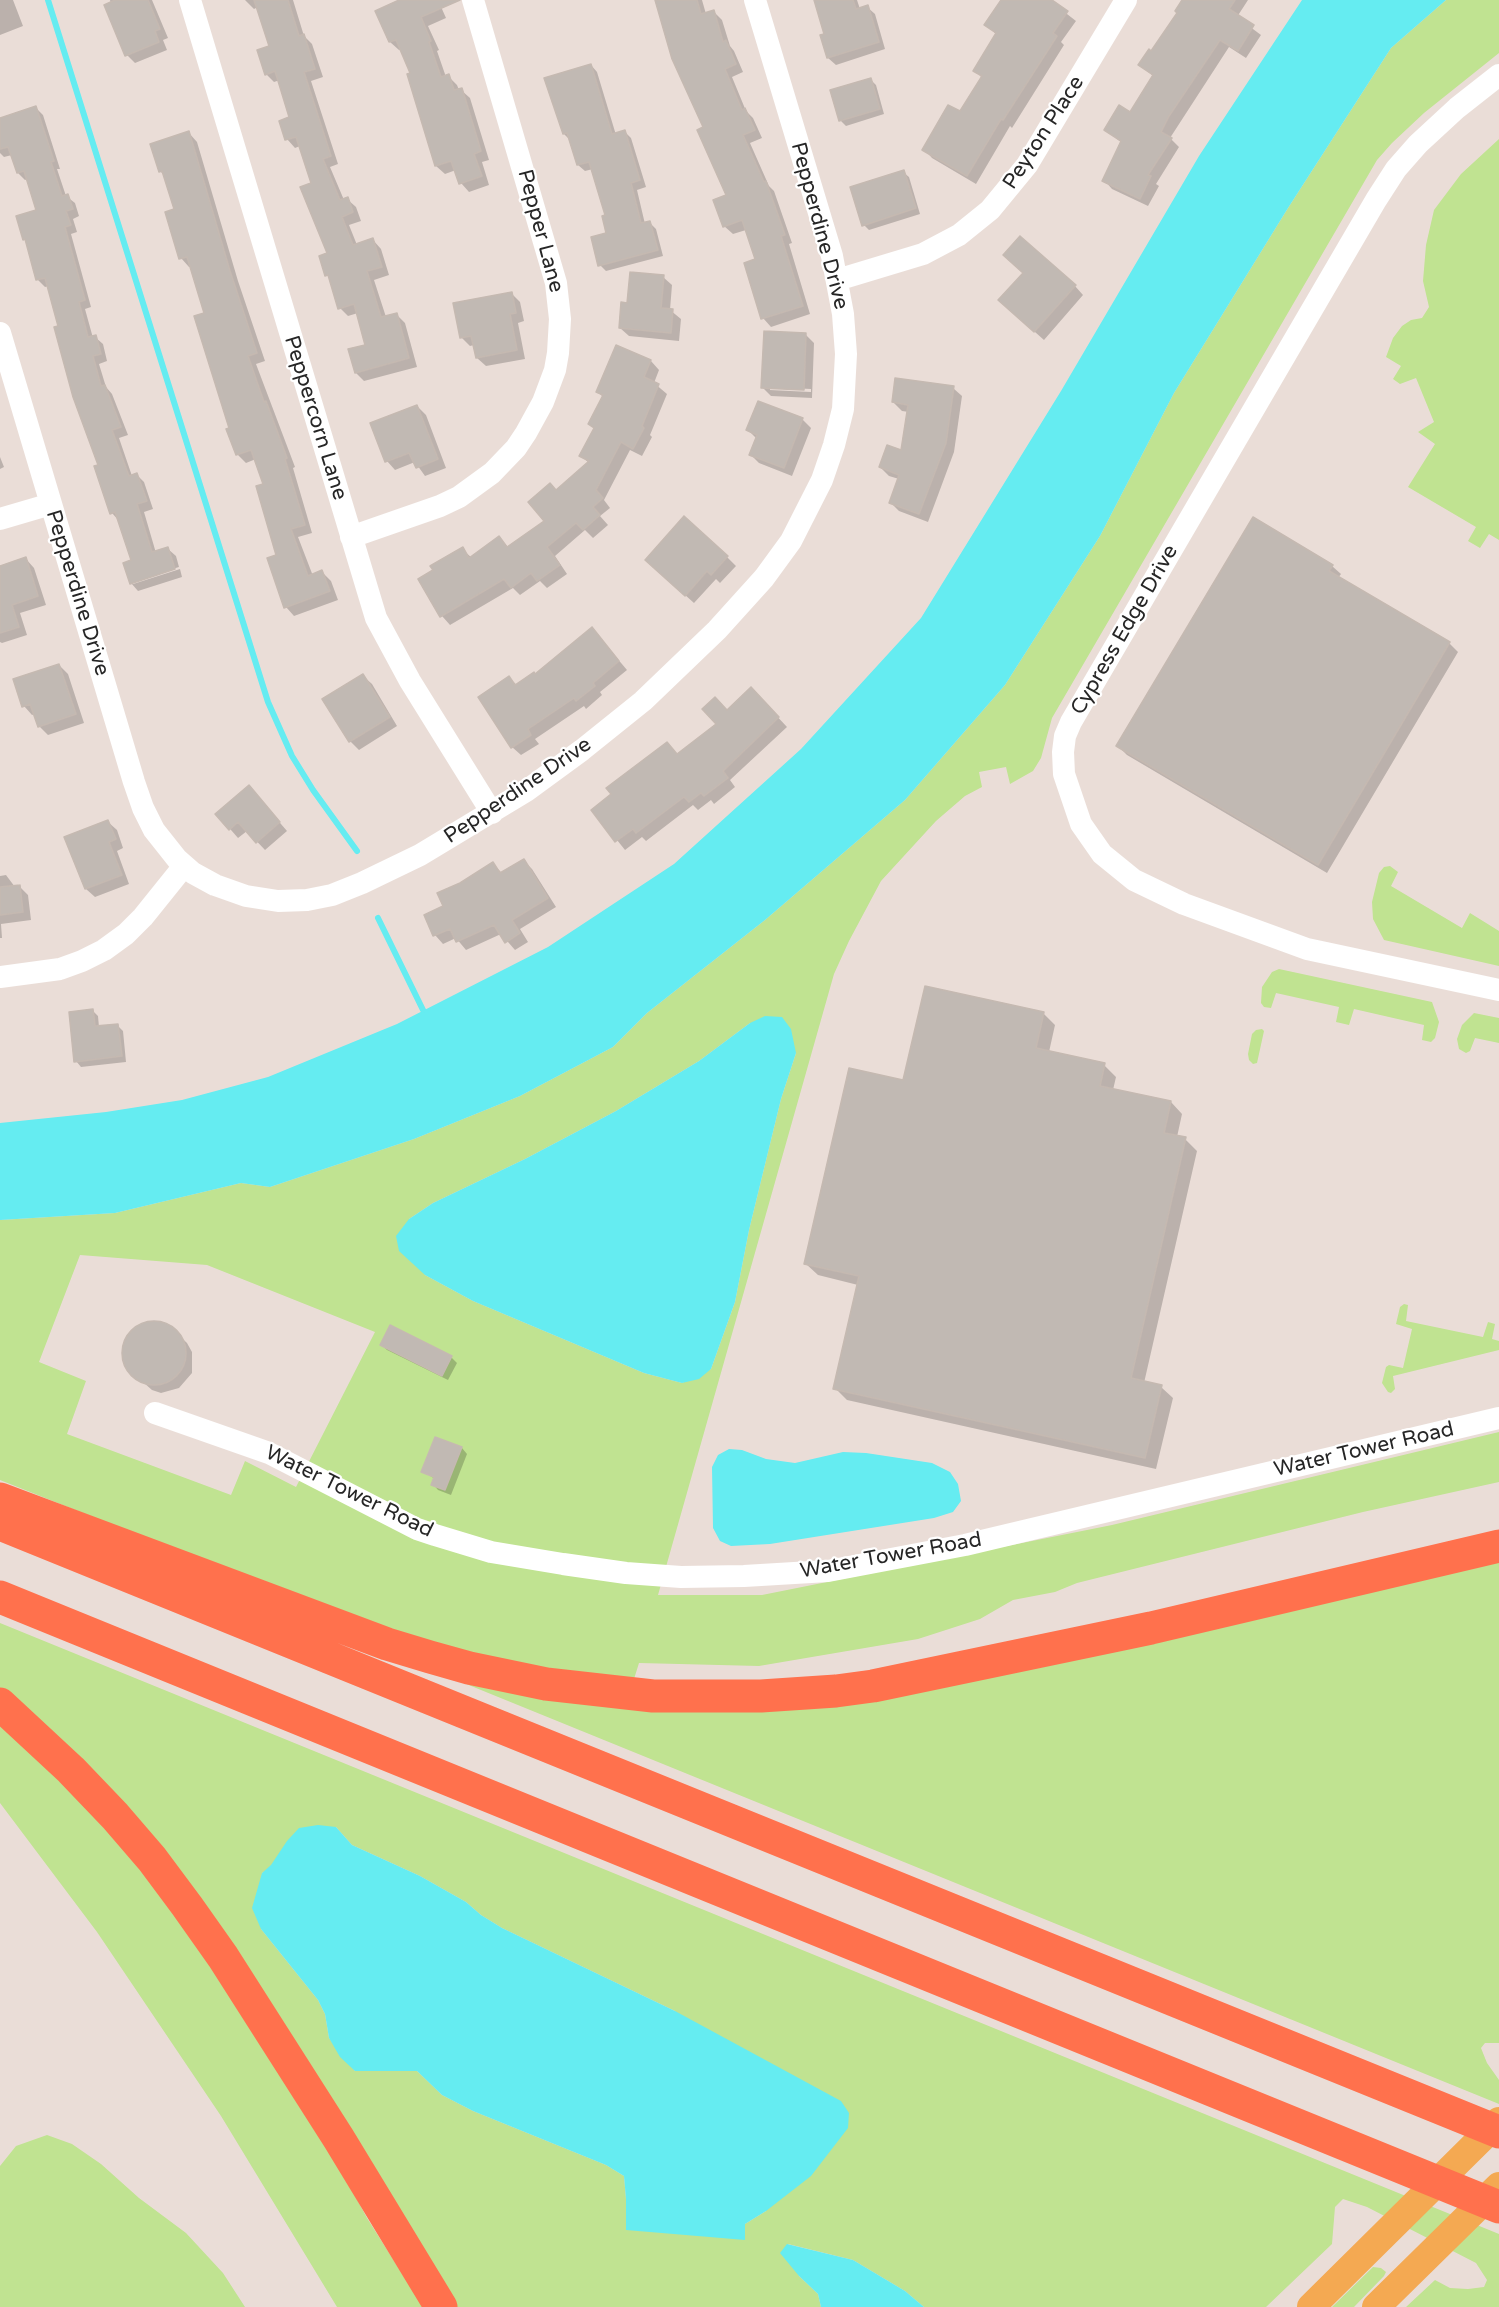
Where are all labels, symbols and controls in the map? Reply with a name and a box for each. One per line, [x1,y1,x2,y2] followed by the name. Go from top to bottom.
[998,72,1090,194] street label: Peyton Place
[785,140,853,312] street label: Pepperdine Drive
[512,167,568,295] street label: Pepper Lane
[278,333,352,503] street label: Peppercorn Lane
[40,507,114,679] street label: Pepperdine Drive
[1066,541,1184,719] street label: Cypress Edge Drive
[440,732,596,850] street label: Pepperdine Drive
[1272,1417,1456,1483] street label: Water Tower Road
[261,1440,437,1544] street label: Water Tower Road
[798,1528,984,1584] street label: Water Tower Road

